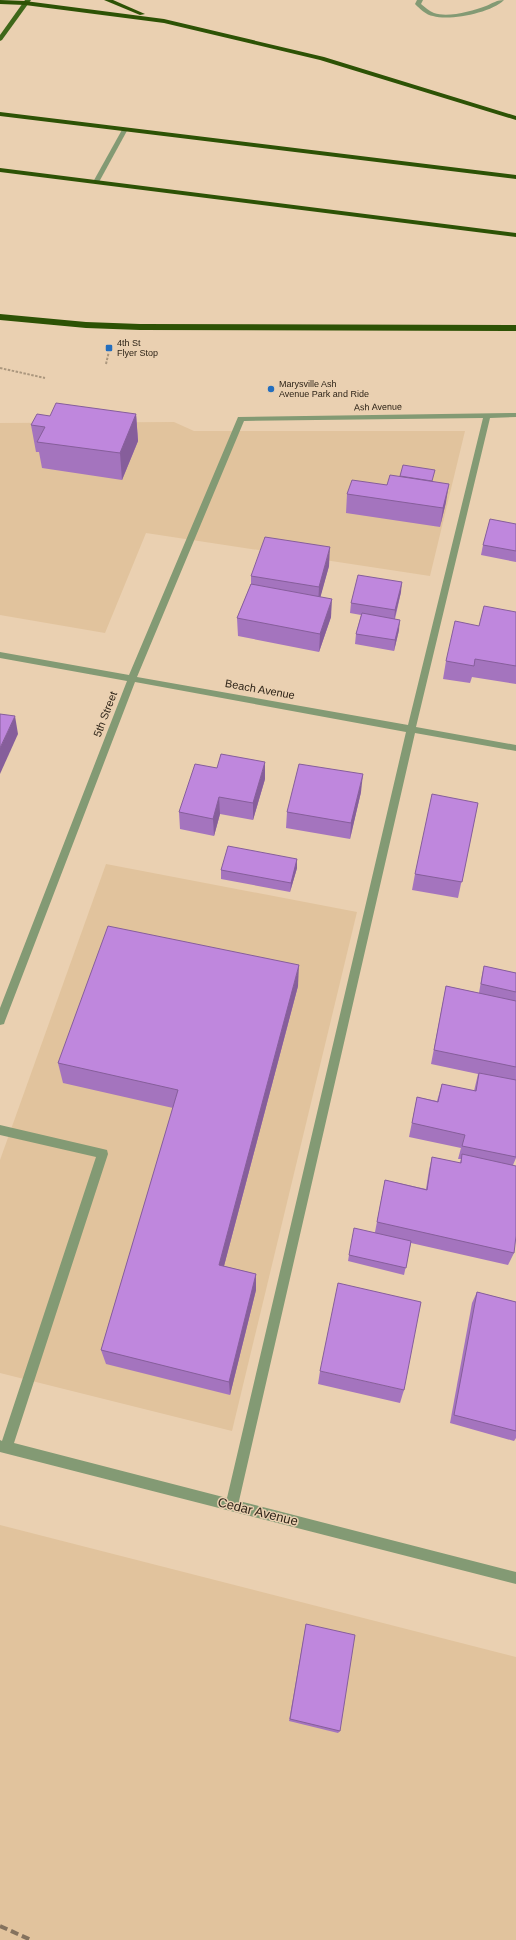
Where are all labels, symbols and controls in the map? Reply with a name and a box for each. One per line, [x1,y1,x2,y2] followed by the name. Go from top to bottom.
[117,338,158,358] place label: 4th St Flyer Stop
[104,343,114,353] marker: 4th St Flyer Stop
[279,379,369,399] place label: Marysville Ash Avenue Park and Ride
[266,384,276,394] marker: Marysville Ash Avenue Park and Ride
[354,402,402,412] street label: Ash Avenue
[224,677,296,701] street label: Beach Avenue
[91,690,119,738] street label: 5th Street
[216,1494,300,1529] street label: Cedar Avenue

